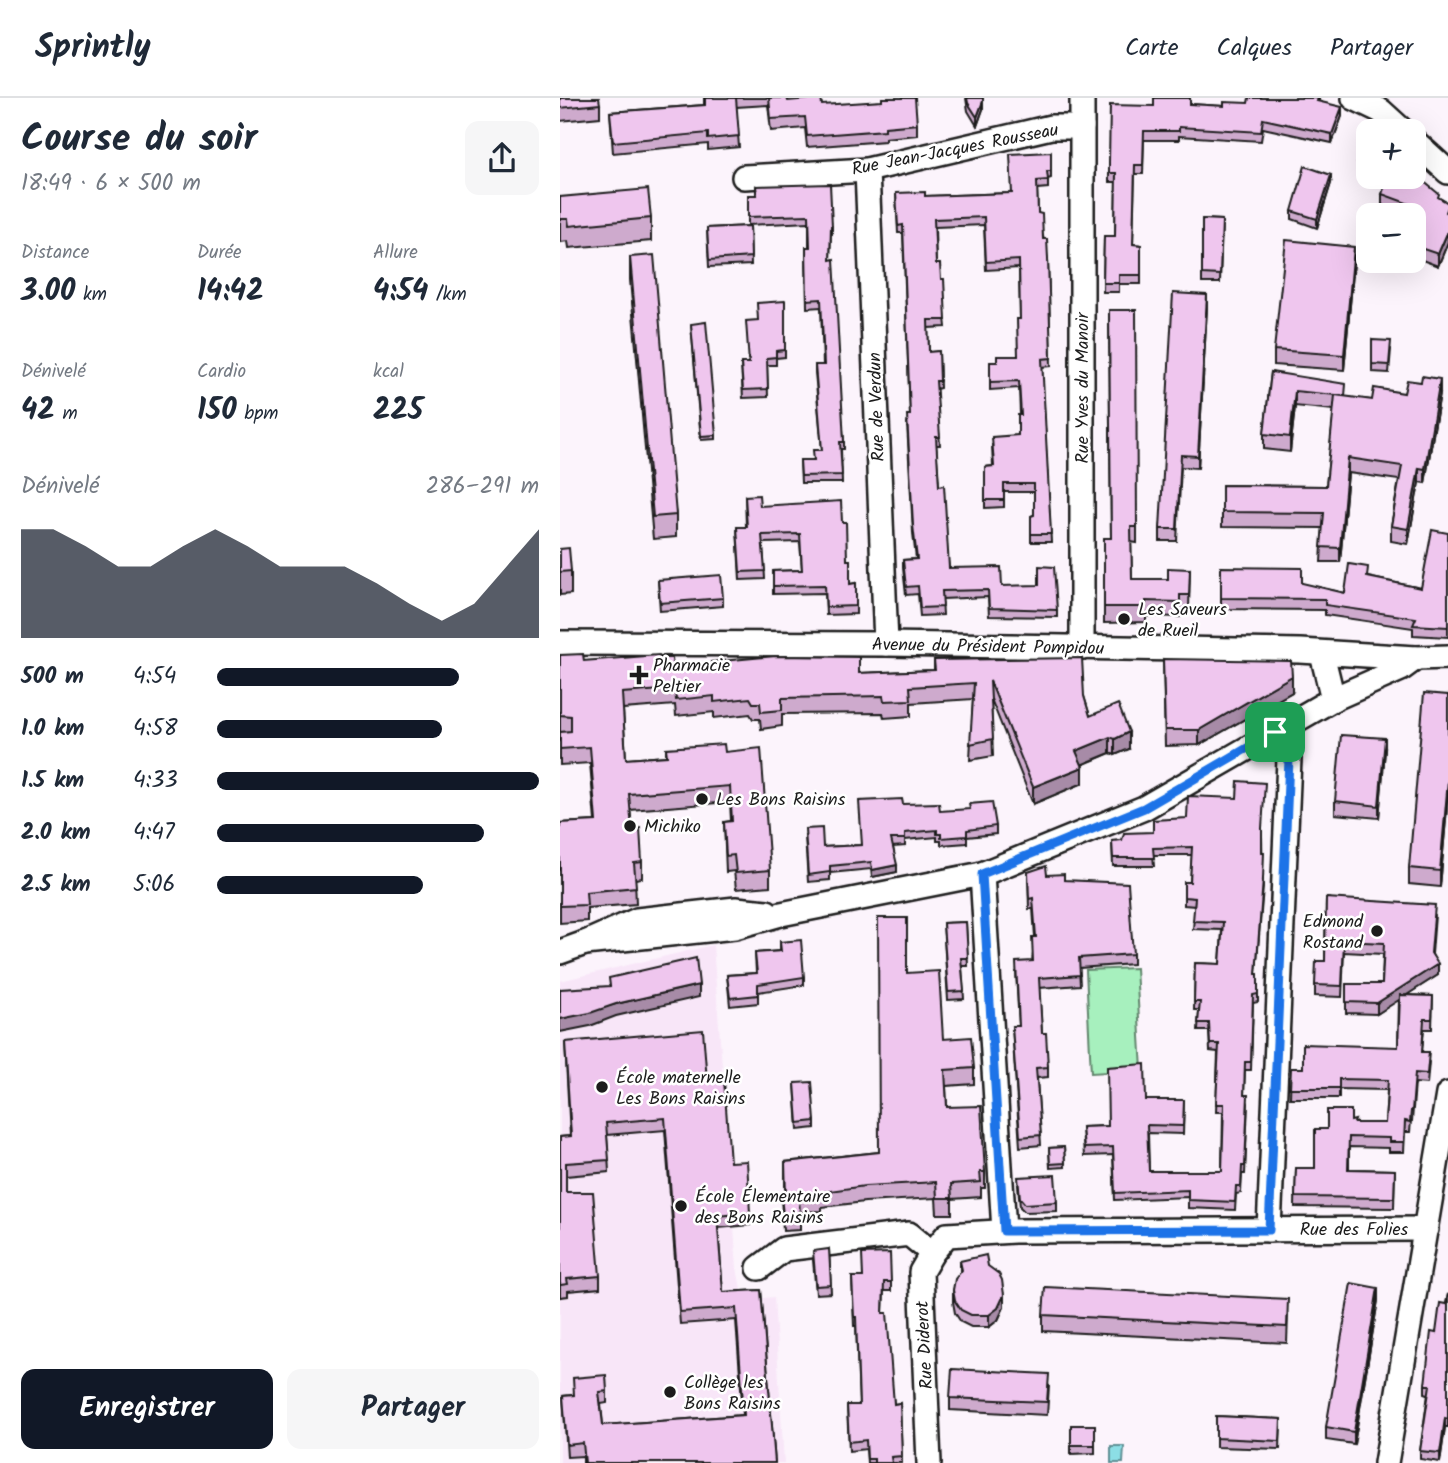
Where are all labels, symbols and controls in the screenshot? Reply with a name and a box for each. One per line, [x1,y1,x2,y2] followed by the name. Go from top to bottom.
[35,22,151,75] text: Sprintly
[1125,29,1179,68] text: Carte
[1217,29,1292,68] text: Calques
[1330,29,1413,68] text: Partager
[21,110,257,170] text: Course du soir
[849,116,1062,185] street label: Rue Jean-Jacques Rousseau
[1356,119,1426,273] map controls
[1356,119,1426,189] button: +
[465,121,539,195] button: share
[21,166,201,202] text: 18:49 · 6 × 500 m
[1356,203,1426,273] button: −
[21,238,89,268] text: Distance
[197,238,242,268] text: Durée
[373,238,418,268] text: Allure
[21,268,75,316] text: 3.00
[197,268,264,316] text: 14:42
[373,268,428,316] text: 4:54
[75,280,107,310] text: km
[428,280,467,310] text: /km
[1069,312,1098,463] street label: Rue Yves du Manoir
[861,352,894,462] street label: Rue de Verdun
[21,357,86,387] text: Dénivelé
[197,357,246,387] text: Cardio
[373,357,404,387] text: kcal
[21,387,55,435] text: 42
[197,387,237,435] text: 150
[373,387,423,435] text: 225
[55,399,78,429] text: m
[237,399,278,429] text: bpm
[21,469,99,505] text: Dénivelé
[426,469,539,505] text: 286–291 m
[1138,596,1227,646] place label: Les Saveurs de Rueil
[1116,611,1132,627] marker: Les Saveurs de Rueil
[872,631,1105,664] street label: Avenue du Président Pompidou
[653,652,730,702] place label: Pharmacie Peltier
[21,659,84,695] text: 500 m
[133,659,176,695] text: 4:54
[631,667,647,683] marker: Pharmacie Peltier
[1245,702,1305,762] pin
[21,711,84,747] text: 1.0 km
[133,711,178,747] text: 4:58
[1256,713,1294,751] icon: arrive
[21,763,84,799] text: 1.5 km
[133,763,178,799] text: 4:33
[716,786,846,815] place label: Les Bons Raisins
[694,791,710,807] marker: Les Bons Raisins
[644,813,701,842] place label: Michiko
[21,815,91,851] text: 2.0 km
[133,815,175,851] text: 4:47
[622,818,638,834] marker: Michiko
[21,867,91,903] text: 2.5 km
[133,867,175,903] text: 5:06
[1302,908,1364,958] place label: Edmond Rostand
[1369,923,1385,939] marker: Edmond Rostand
[616,1064,746,1114] place label: École maternelle Les Bons Raisins
[594,1079,610,1095] marker: École maternelle Les Bons Raisins
[695,1183,830,1233] place label: École Élementaire des Bons Raisins
[673,1198,689,1214] marker: École Élementaire des Bons Raisins
[1300,1216,1409,1245] street label: Rue des Folies
[909,1299,942,1390] street label: Rue Diderot
[21,1369,273,1449] button: Enregistrer
[287,1369,539,1449] button: Partager
[684,1369,781,1419] place label: Collège les Bons Raisins
[662,1384,678,1400] marker: Collège les Bons Raisins

